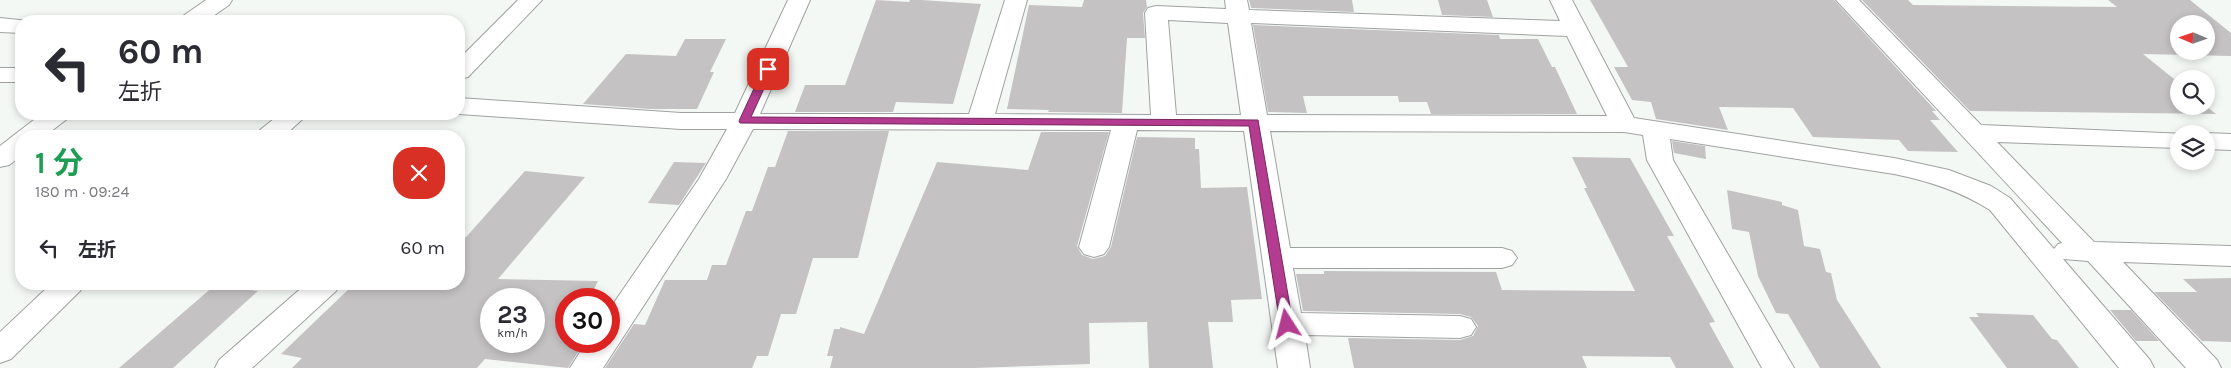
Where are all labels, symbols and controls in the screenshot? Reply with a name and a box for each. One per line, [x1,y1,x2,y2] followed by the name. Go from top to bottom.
[2170,15,2215,60] north arrow
[2170,15,2215,170] map controls
[118,31,203,72] text: 60 m
[35,35,100,100] icon: left
[747,48,789,90] pin
[754,55,782,83] icon: arrive
[2170,70,2215,115] button: search
[118,79,162,105] text: 左折
[2170,125,2215,170] button: layers
[35,145,83,181] text: 1 分
[393,147,445,199] button: close
[35,182,130,201] text: 180 m · 09:24
[35,234,63,262] icon: left
[401,237,445,259] text: 60 m
[78,239,116,261] text: 左折
[555,288,620,353] speed limit sign: 30
[1260,297,1312,349] position arrow
[497,300,528,329] text: 23
[497,326,528,340] text: km/h

